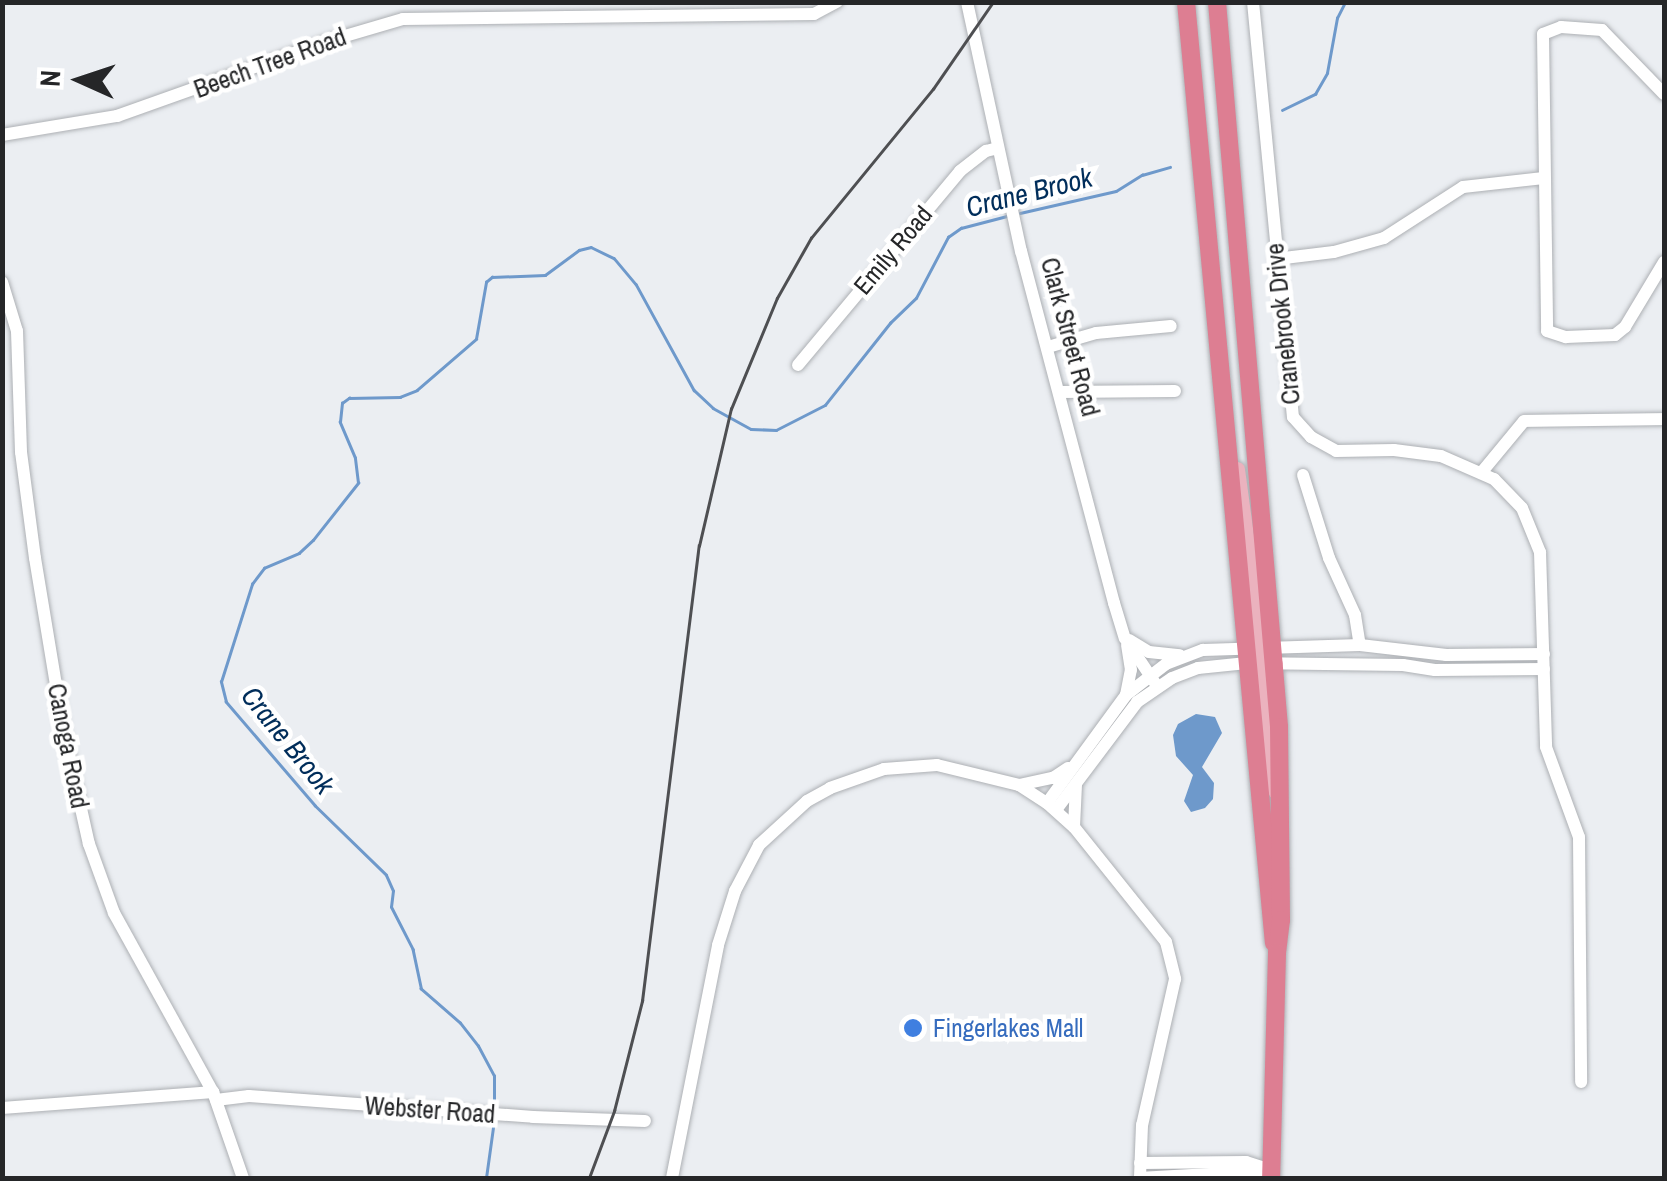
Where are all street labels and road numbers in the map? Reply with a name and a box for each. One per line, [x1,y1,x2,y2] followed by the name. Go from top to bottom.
[190,22,350,104] street label: Beech Tree Road
[847,200,939,300] street label: Emily Road
[1260,242,1306,406] street label: Cranebrook Drive
[1034,254,1106,420] street label: Clark Street Road
[41,681,95,811] street label: Canoga Road
[364,1090,496,1130] street label: Webster Road

